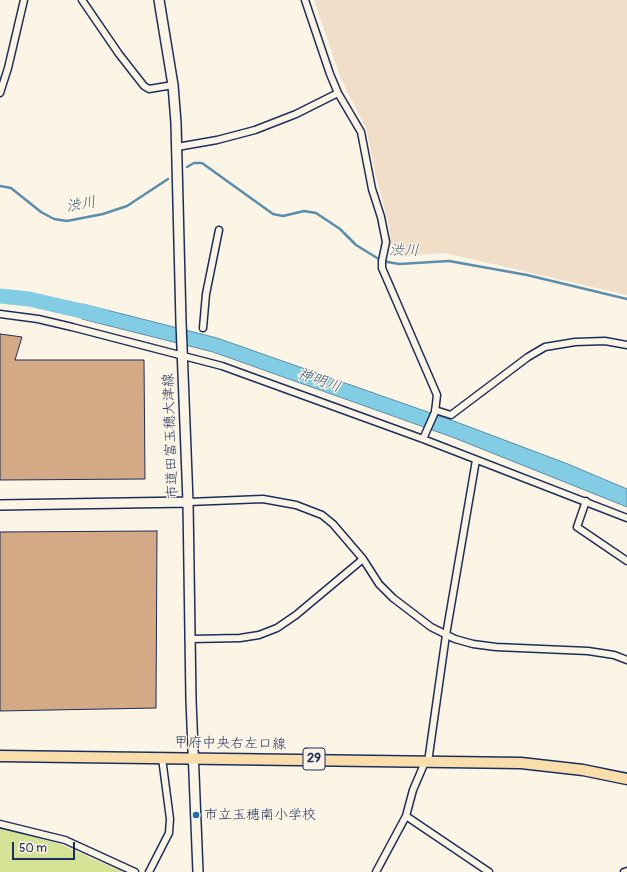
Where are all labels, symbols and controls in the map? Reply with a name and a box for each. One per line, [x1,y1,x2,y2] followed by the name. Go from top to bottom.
[65,194,97,216] water label: 渋川
[389,242,419,260] water label: 渋川
[295,365,343,397] water label: 神明川
[160,373,182,499] street label: 市道田富玉穂大津線
[174,735,286,753] street label: 甲府中央右左口線
[303,748,325,770] road number: 29
[204,807,316,823] place label: 市立玉穂南小学校
[191,810,201,820] marker: 市立玉穂南小学校
[14,834,77,860] scale bar
[19,841,47,856] text: 50 m

